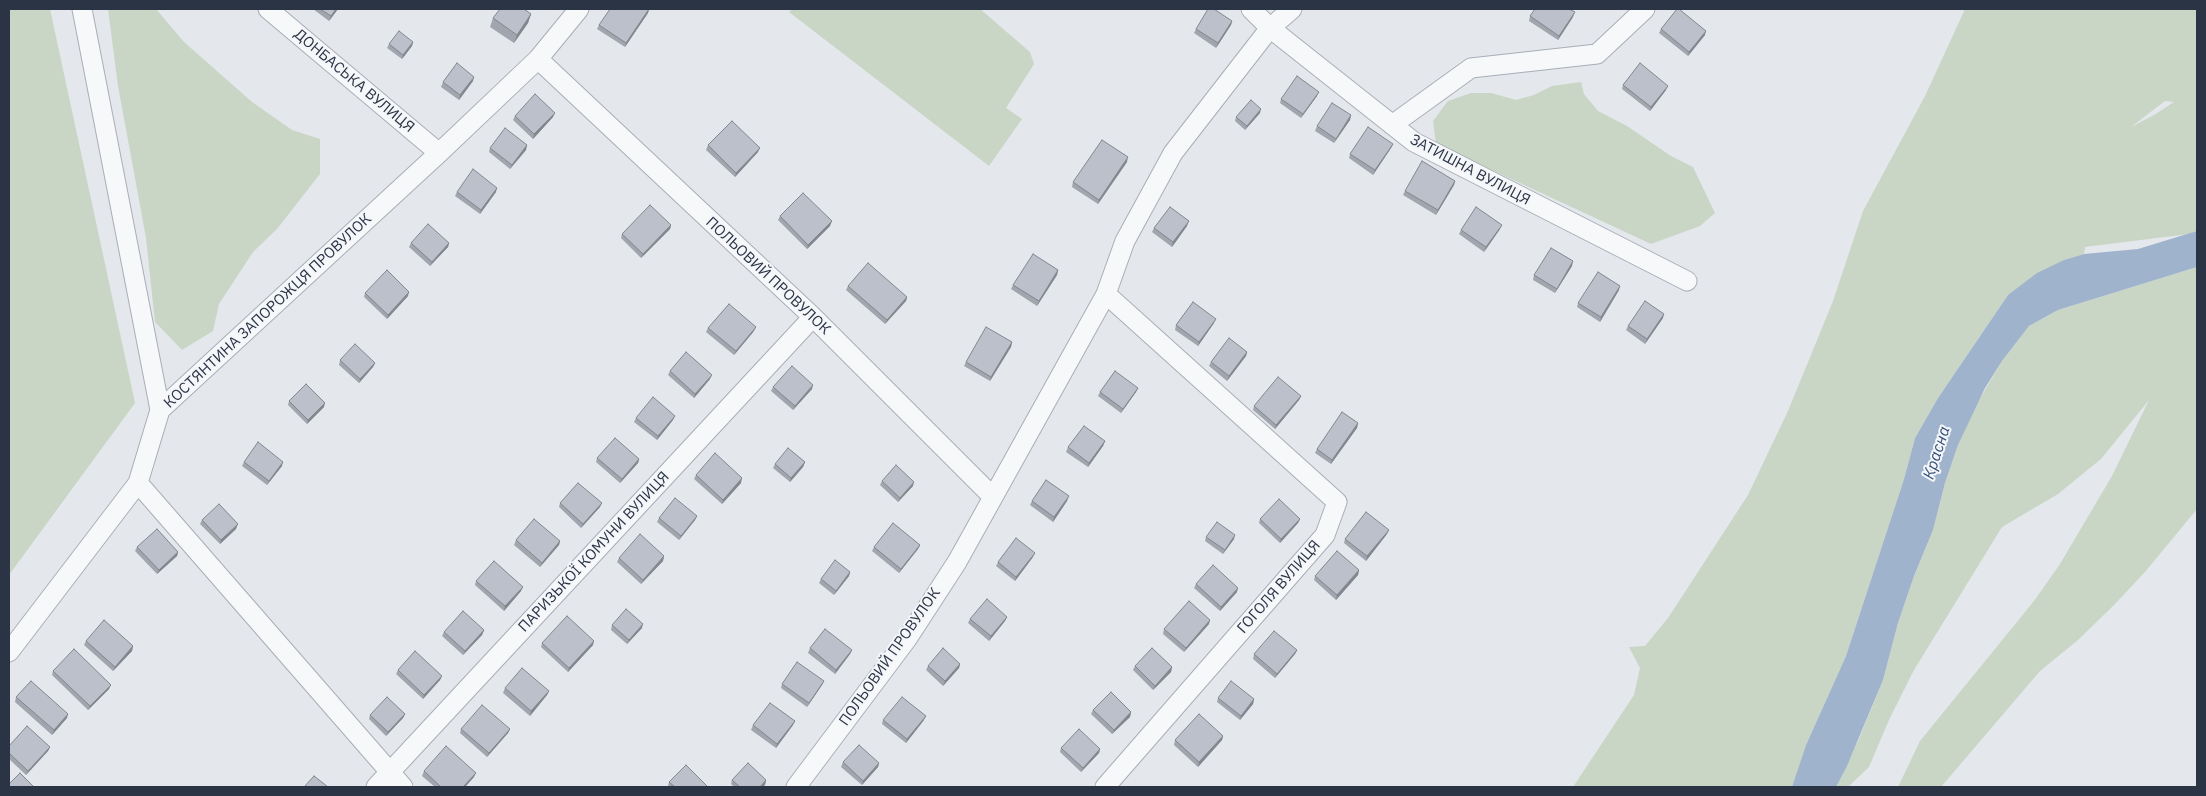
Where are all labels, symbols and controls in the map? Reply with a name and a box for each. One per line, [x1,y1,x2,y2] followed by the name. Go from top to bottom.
[290,25,418,137] street label: ДОНБАСЬКА ВУЛИЦЯ
[1407,131,1533,209] street label: ЗАТИШНА ВУЛИЦЯ
[161,210,375,412] street label: КОСТЯНТИНА ЗАПОРОЖЦЯ ПРОВУЛОК
[702,213,834,339] street label: ПОЛЬОВИЙ ПРОВУЛОК
[1919,424,1955,482] water label: Красна
[515,468,673,636] street label: ПАРИЗЬКОЇ КОМУНИ ВУЛИЦЯ
[1234,537,1324,637] street label: ГОГОЛЯ ВУЛИЦЯ
[836,585,944,729] street label: ПОЛЬОВИЙ ПРОВУЛОК

